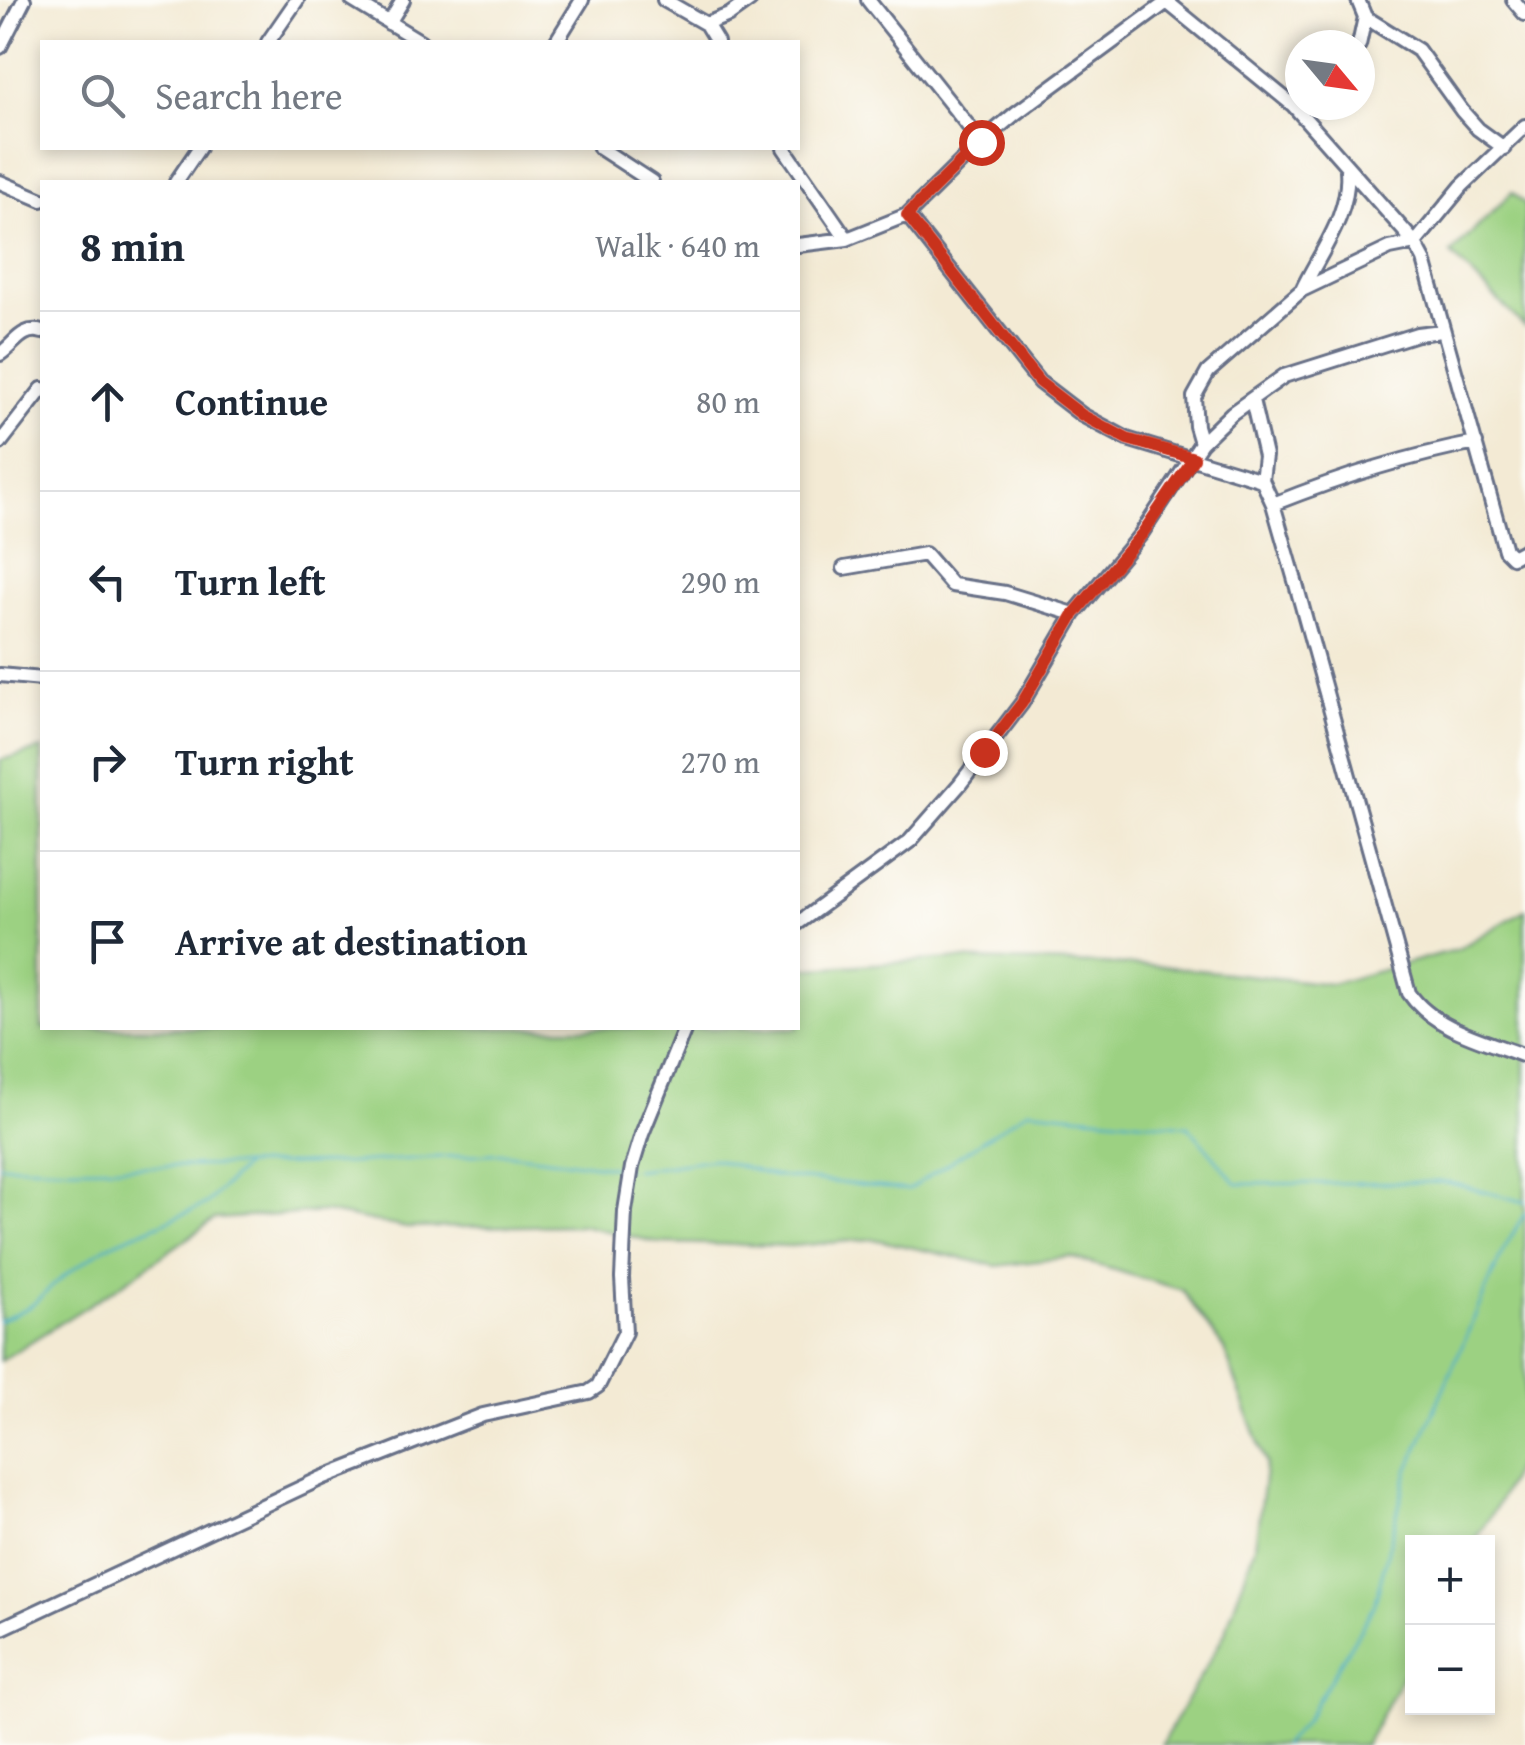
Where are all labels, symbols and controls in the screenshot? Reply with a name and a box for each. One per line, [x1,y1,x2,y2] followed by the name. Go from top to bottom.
[1285,30,1375,120] north arrow
[40,40,800,150] search box
[155,67,343,123] text: Search here
[75,68,130,123] icon: search
[959,120,1005,166] route start
[80,215,185,276] text: 8 min
[595,222,760,269] text: Walk · 640 m
[175,373,328,429] text: Continue
[80,374,135,429] icon: ahead
[696,378,760,425] text: 80 m
[175,553,326,609] text: Turn left
[80,554,135,609] icon: left
[681,558,760,605] text: 290 m
[962,730,1008,776] route end
[175,733,354,789] text: Turn right
[80,734,135,789] icon: right
[681,738,760,785] text: 270 m
[175,913,528,969] text: Arrive at destination
[80,914,135,969] icon: arrive
[1405,1535,1495,1715] map controls
[1405,1535,1495,1625] button: +
[1405,1625,1495,1715] button: −

